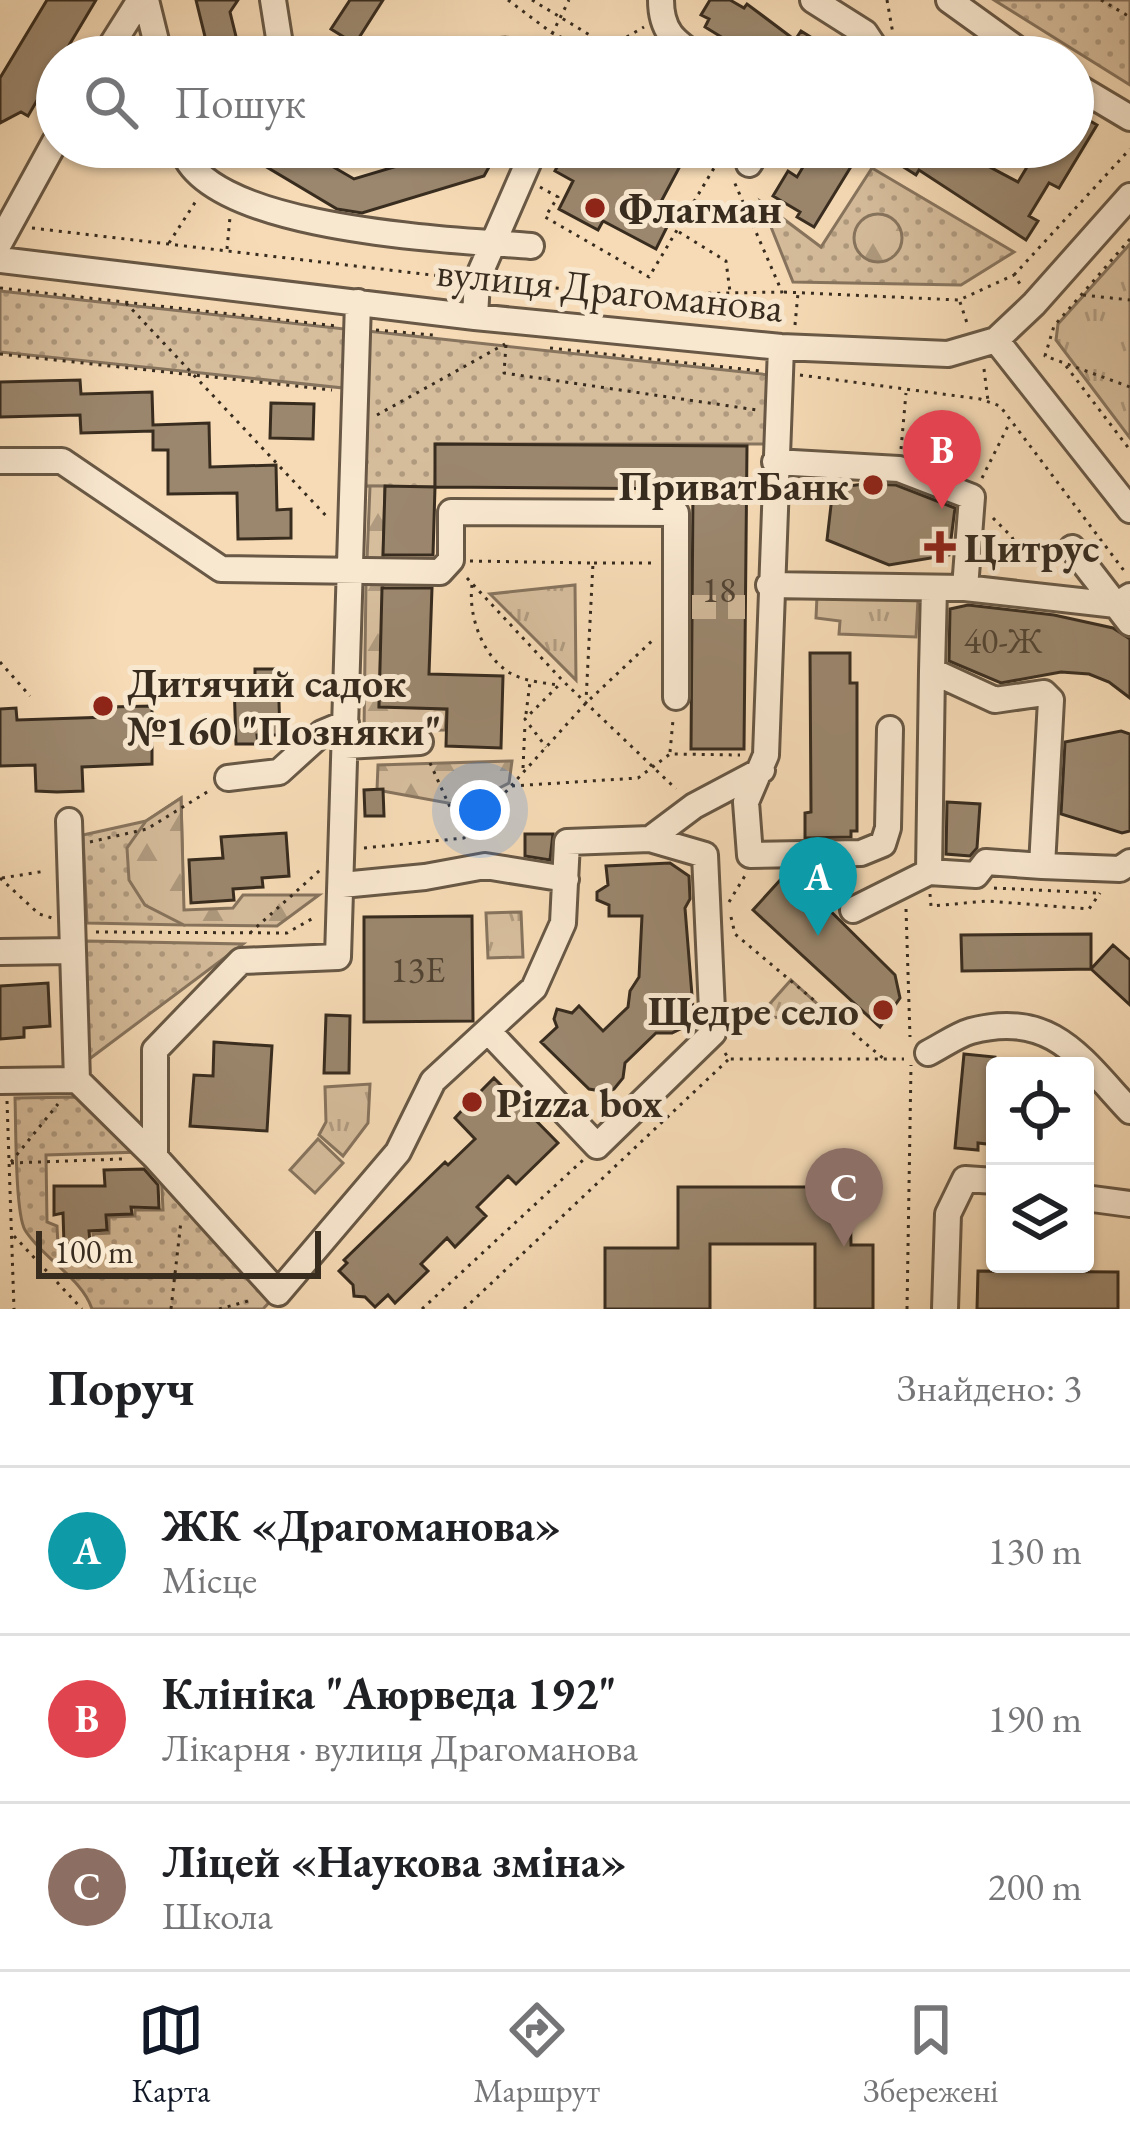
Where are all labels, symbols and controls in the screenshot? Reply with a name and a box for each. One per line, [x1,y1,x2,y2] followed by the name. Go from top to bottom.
[36,36,1094,168] search box
[78,69,144,135] icon: search
[174,73,306,131] text: Пошук
[619,181,782,236] place label: Флагман
[582,195,608,221] marker: Флагман
[434,243,786,335] street label: вулиця Драгоманова
[903,410,981,509] pin: B
[618,458,850,513] place label: ПриватБанк
[860,472,886,498] marker: ПриватБанк
[964,520,1100,575] place label: Цитрус
[927,534,953,560] marker: Цитрус
[702,566,736,613] house number: 18
[964,617,1043,664] house number: 40-Ж
[127,655,441,758] place label: Дитячий садок №160 "Позняки"
[90,693,116,719] marker: Дитячий садок №160 "Позняки"
[450,780,510,840] your location
[779,837,857,936] pin: A
[391,946,445,993] house number: 13Е
[648,983,859,1038] place label: Щедре село
[870,997,896,1023] marker: Щедре село
[986,1057,1094,1273] map controls
[986,1057,1094,1165] button: locate
[496,1075,663,1130] place label: Pizza box
[459,1089,485,1115] marker: Pizza box
[805,1148,883,1247] pin: C
[986,1165,1094,1273] button: layers
[36,1225,321,1278] scale bar
[54,1230,134,1273] text: 100 m
[48,1354,194,1420] text: Поруч
[897,1362,1082,1413] text: Знайдено: 3
[162,1496,561,1554] text: ЖК «Драгоманова»
[73,1525,101,1576] text: A
[988,1525,1082,1576] text: 130 m
[162,1554,257,1605] text: Місце
[162,1664,616,1722] text: Клініка "Аюрведа 192"
[75,1693,99,1744] text: B
[988,1693,1082,1744] text: 190 m
[162,1722,638,1773] text: Лікарня · вулиця Драгоманова
[162,1832,627,1890] text: Ліцей «Наукова зміна»
[73,1861,101,1912] text: C
[988,1861,1082,1912] text: 200 m
[162,1890,273,1941] text: Школа
[132,1997,210,2112] tab: Карта
[473,1997,600,2112] tab: Маршрут
[863,1997,998,2112] tab: Збережені

